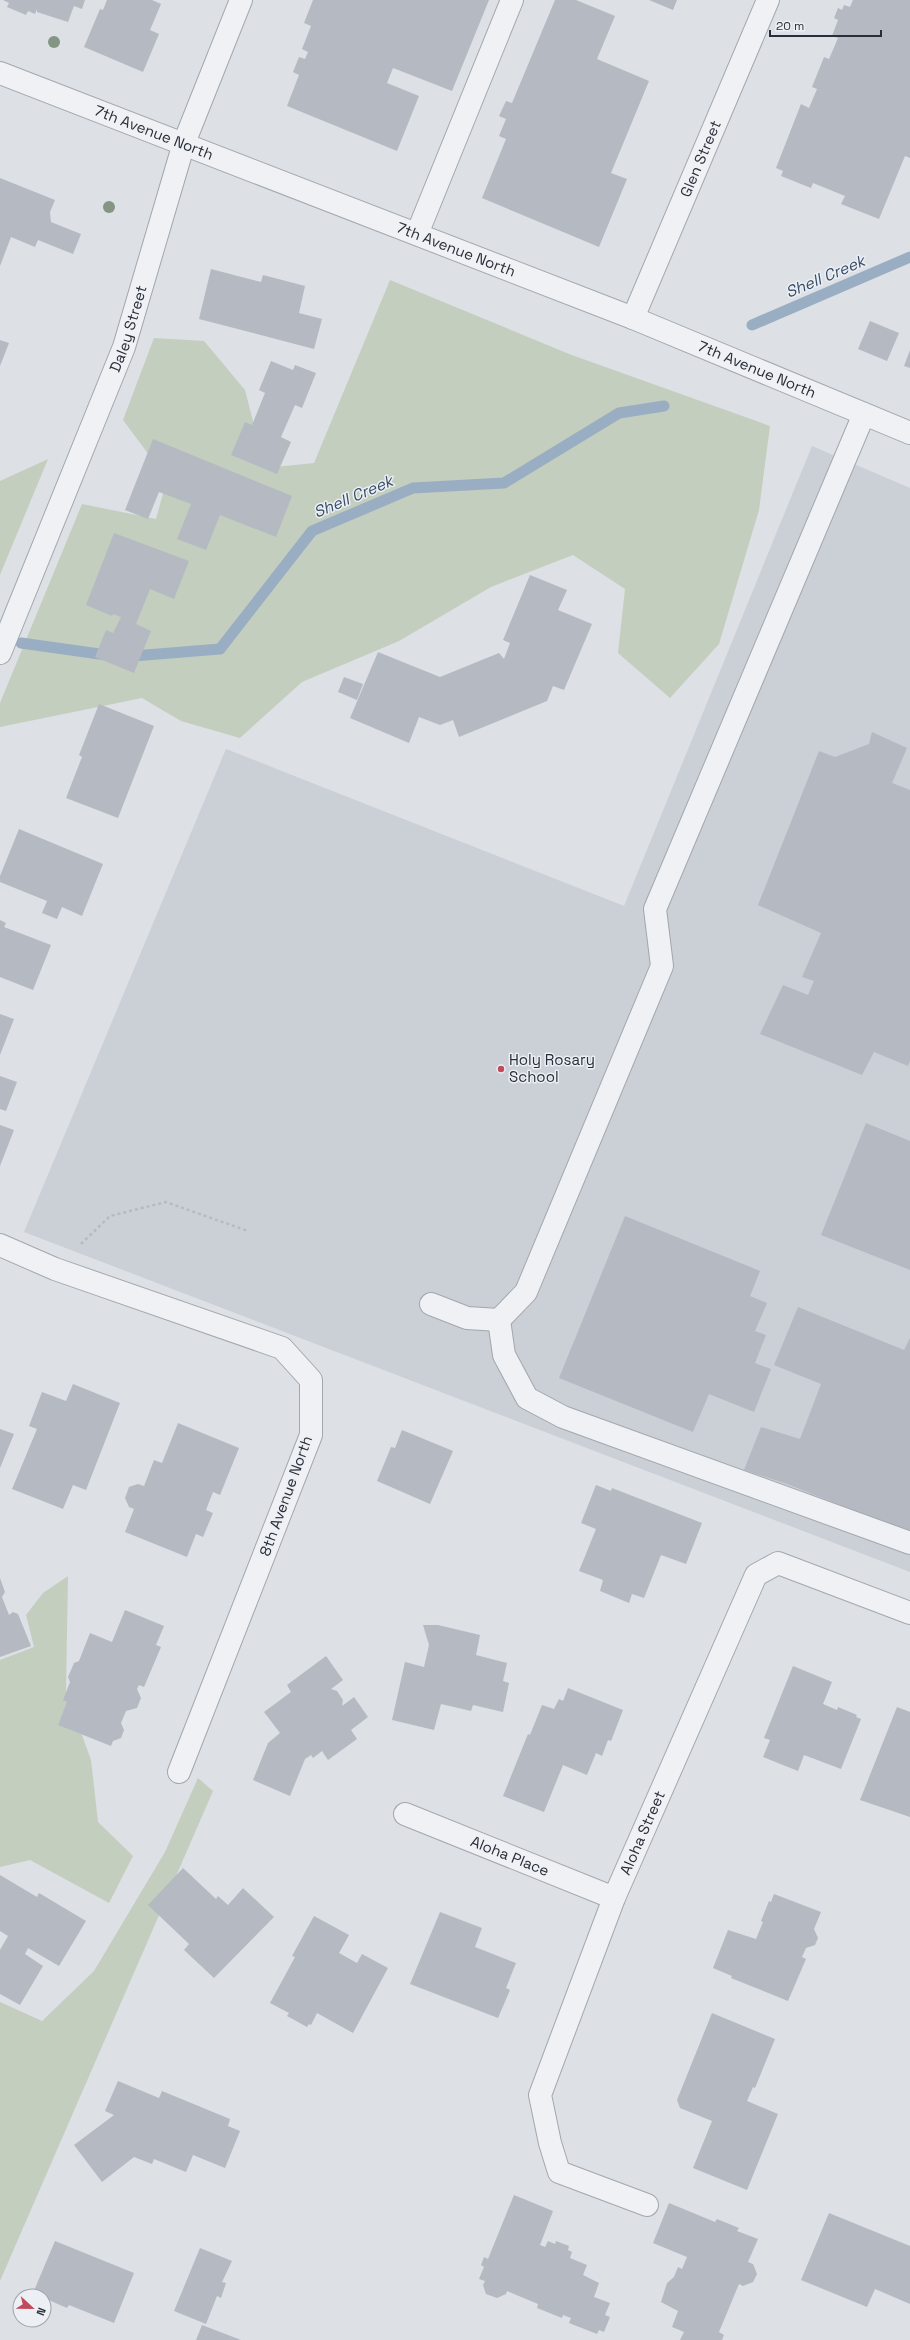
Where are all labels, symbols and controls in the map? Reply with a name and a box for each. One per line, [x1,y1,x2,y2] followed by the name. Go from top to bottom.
[770,12,881,38] scale bar
[776,18,804,34] text: 20 m
[92,100,216,164] street label: 7th Avenue North
[675,117,725,200] street label: Glen Street
[394,217,518,281] street label: 7th Avenue North
[782,249,870,303] water label: Shell Creek
[105,283,151,375] street label: Daley Street
[695,336,819,402] street label: 7th Avenue North
[310,469,398,523] water label: Shell Creek
[509,1050,595,1086] place label: Holy Rosary School
[496,1064,506,1074] marker: Holy Rosary School
[255,1433,316,1559] street label: 8th Avenue North
[615,1788,669,1878] street label: Aloha Street
[468,1831,552,1880] street label: Aloha Place
[12,2288,52,2328] north arrow
[33,2306,49,2318] text: N

